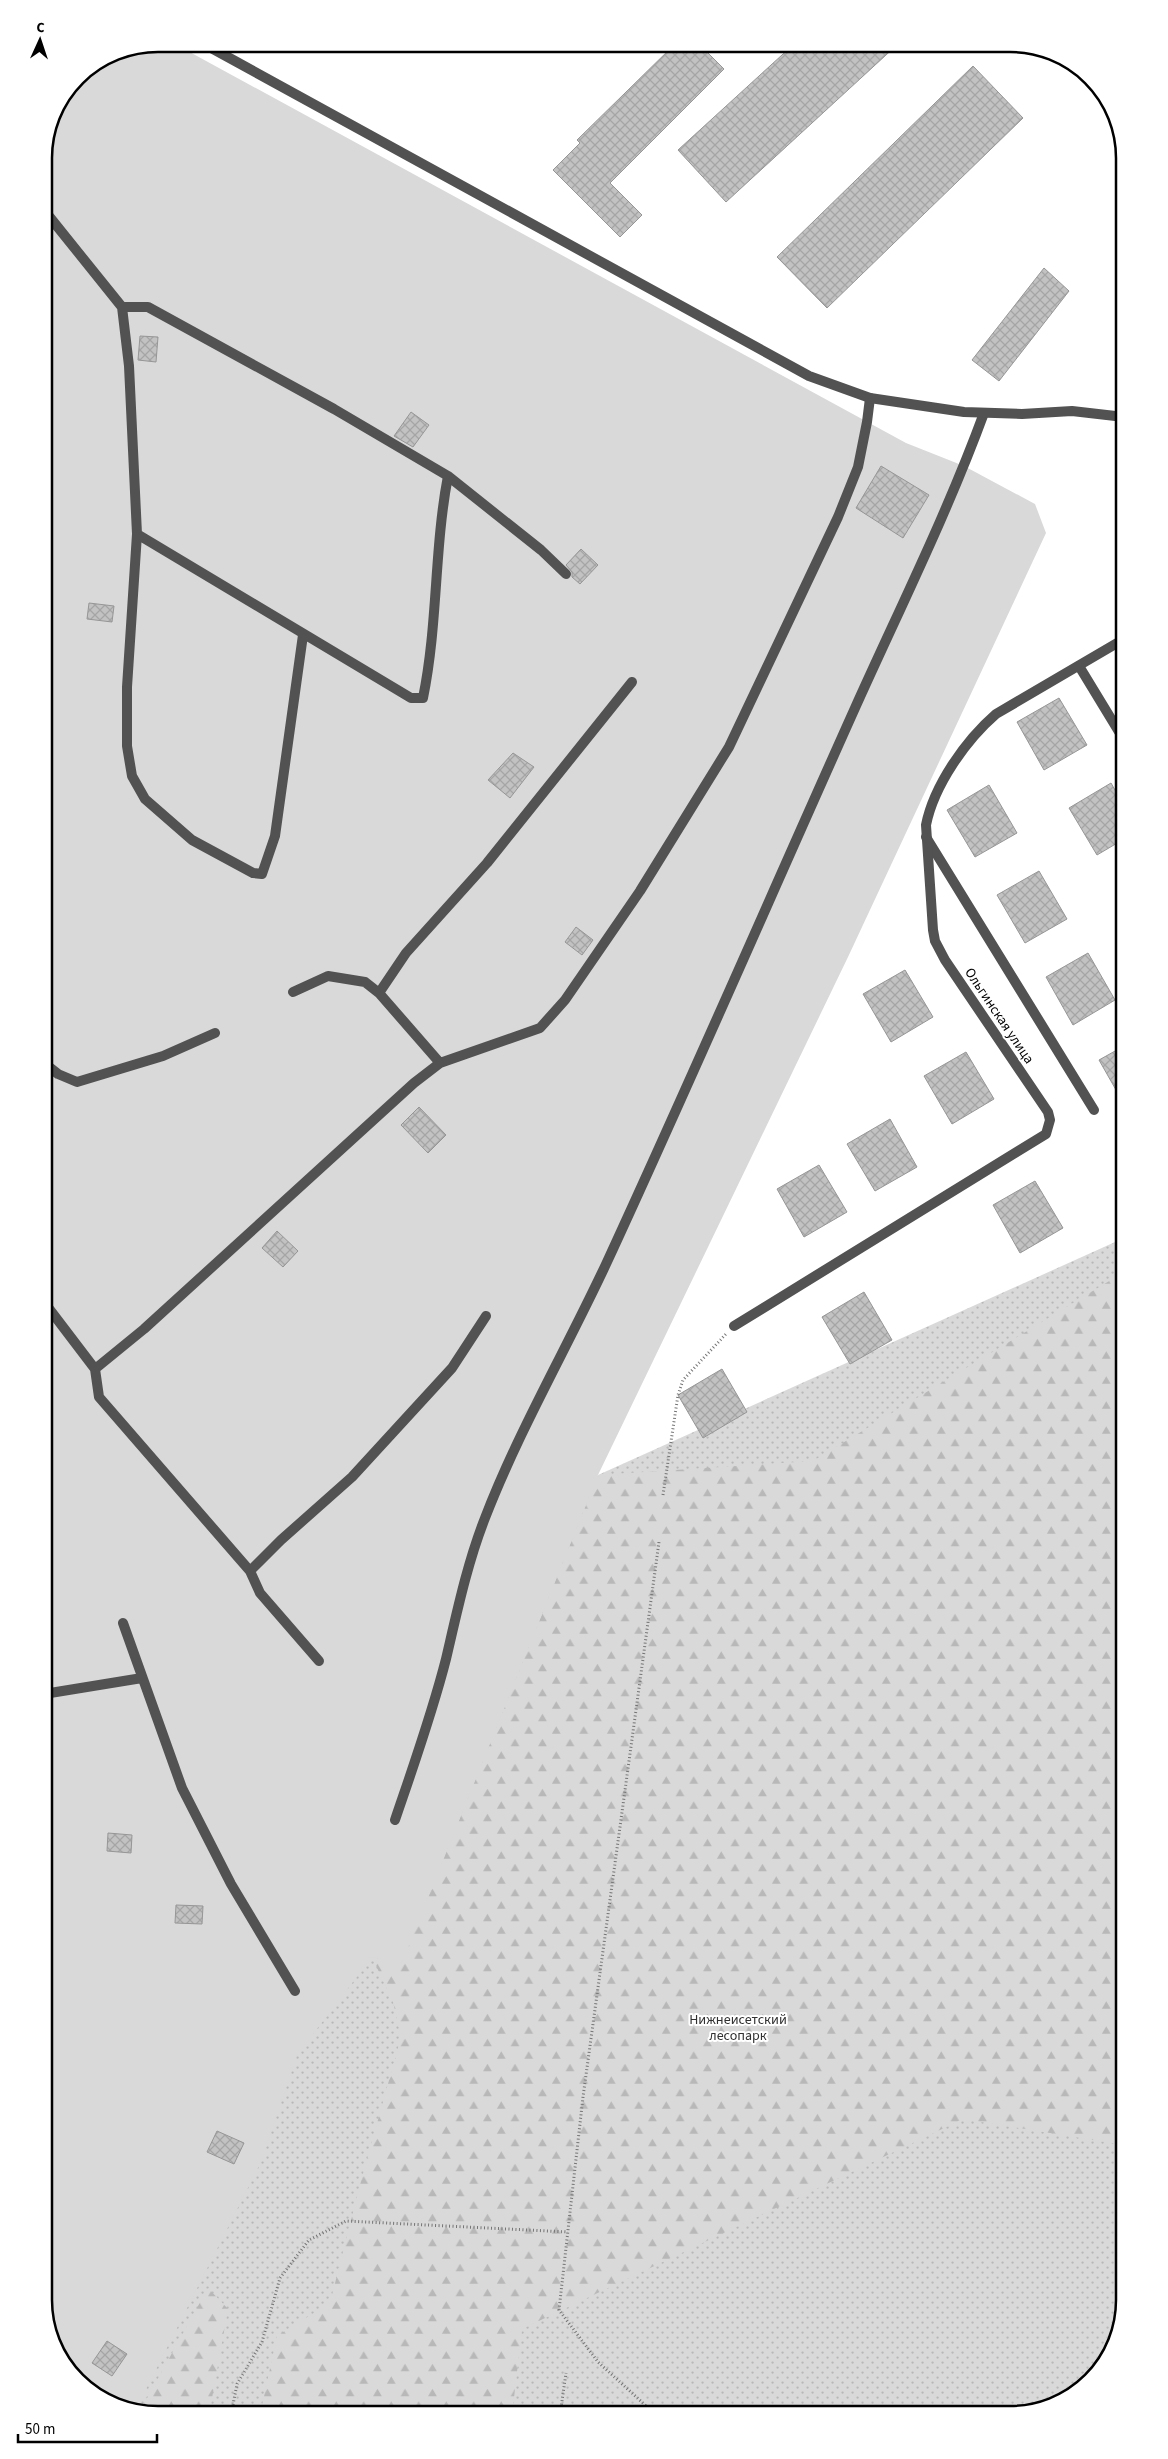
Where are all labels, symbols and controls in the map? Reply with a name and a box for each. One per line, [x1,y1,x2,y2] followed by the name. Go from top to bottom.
[15,15,65,65] north arrow
[36,18,45,38] text: С
[959,964,1039,1068] street label: Ольгинская улица
[689,2010,787,2046] park label: Нижнеисетский лесопарк
[18,2412,156,2444] scale bar
[25,2419,55,2440] text: 50 m

